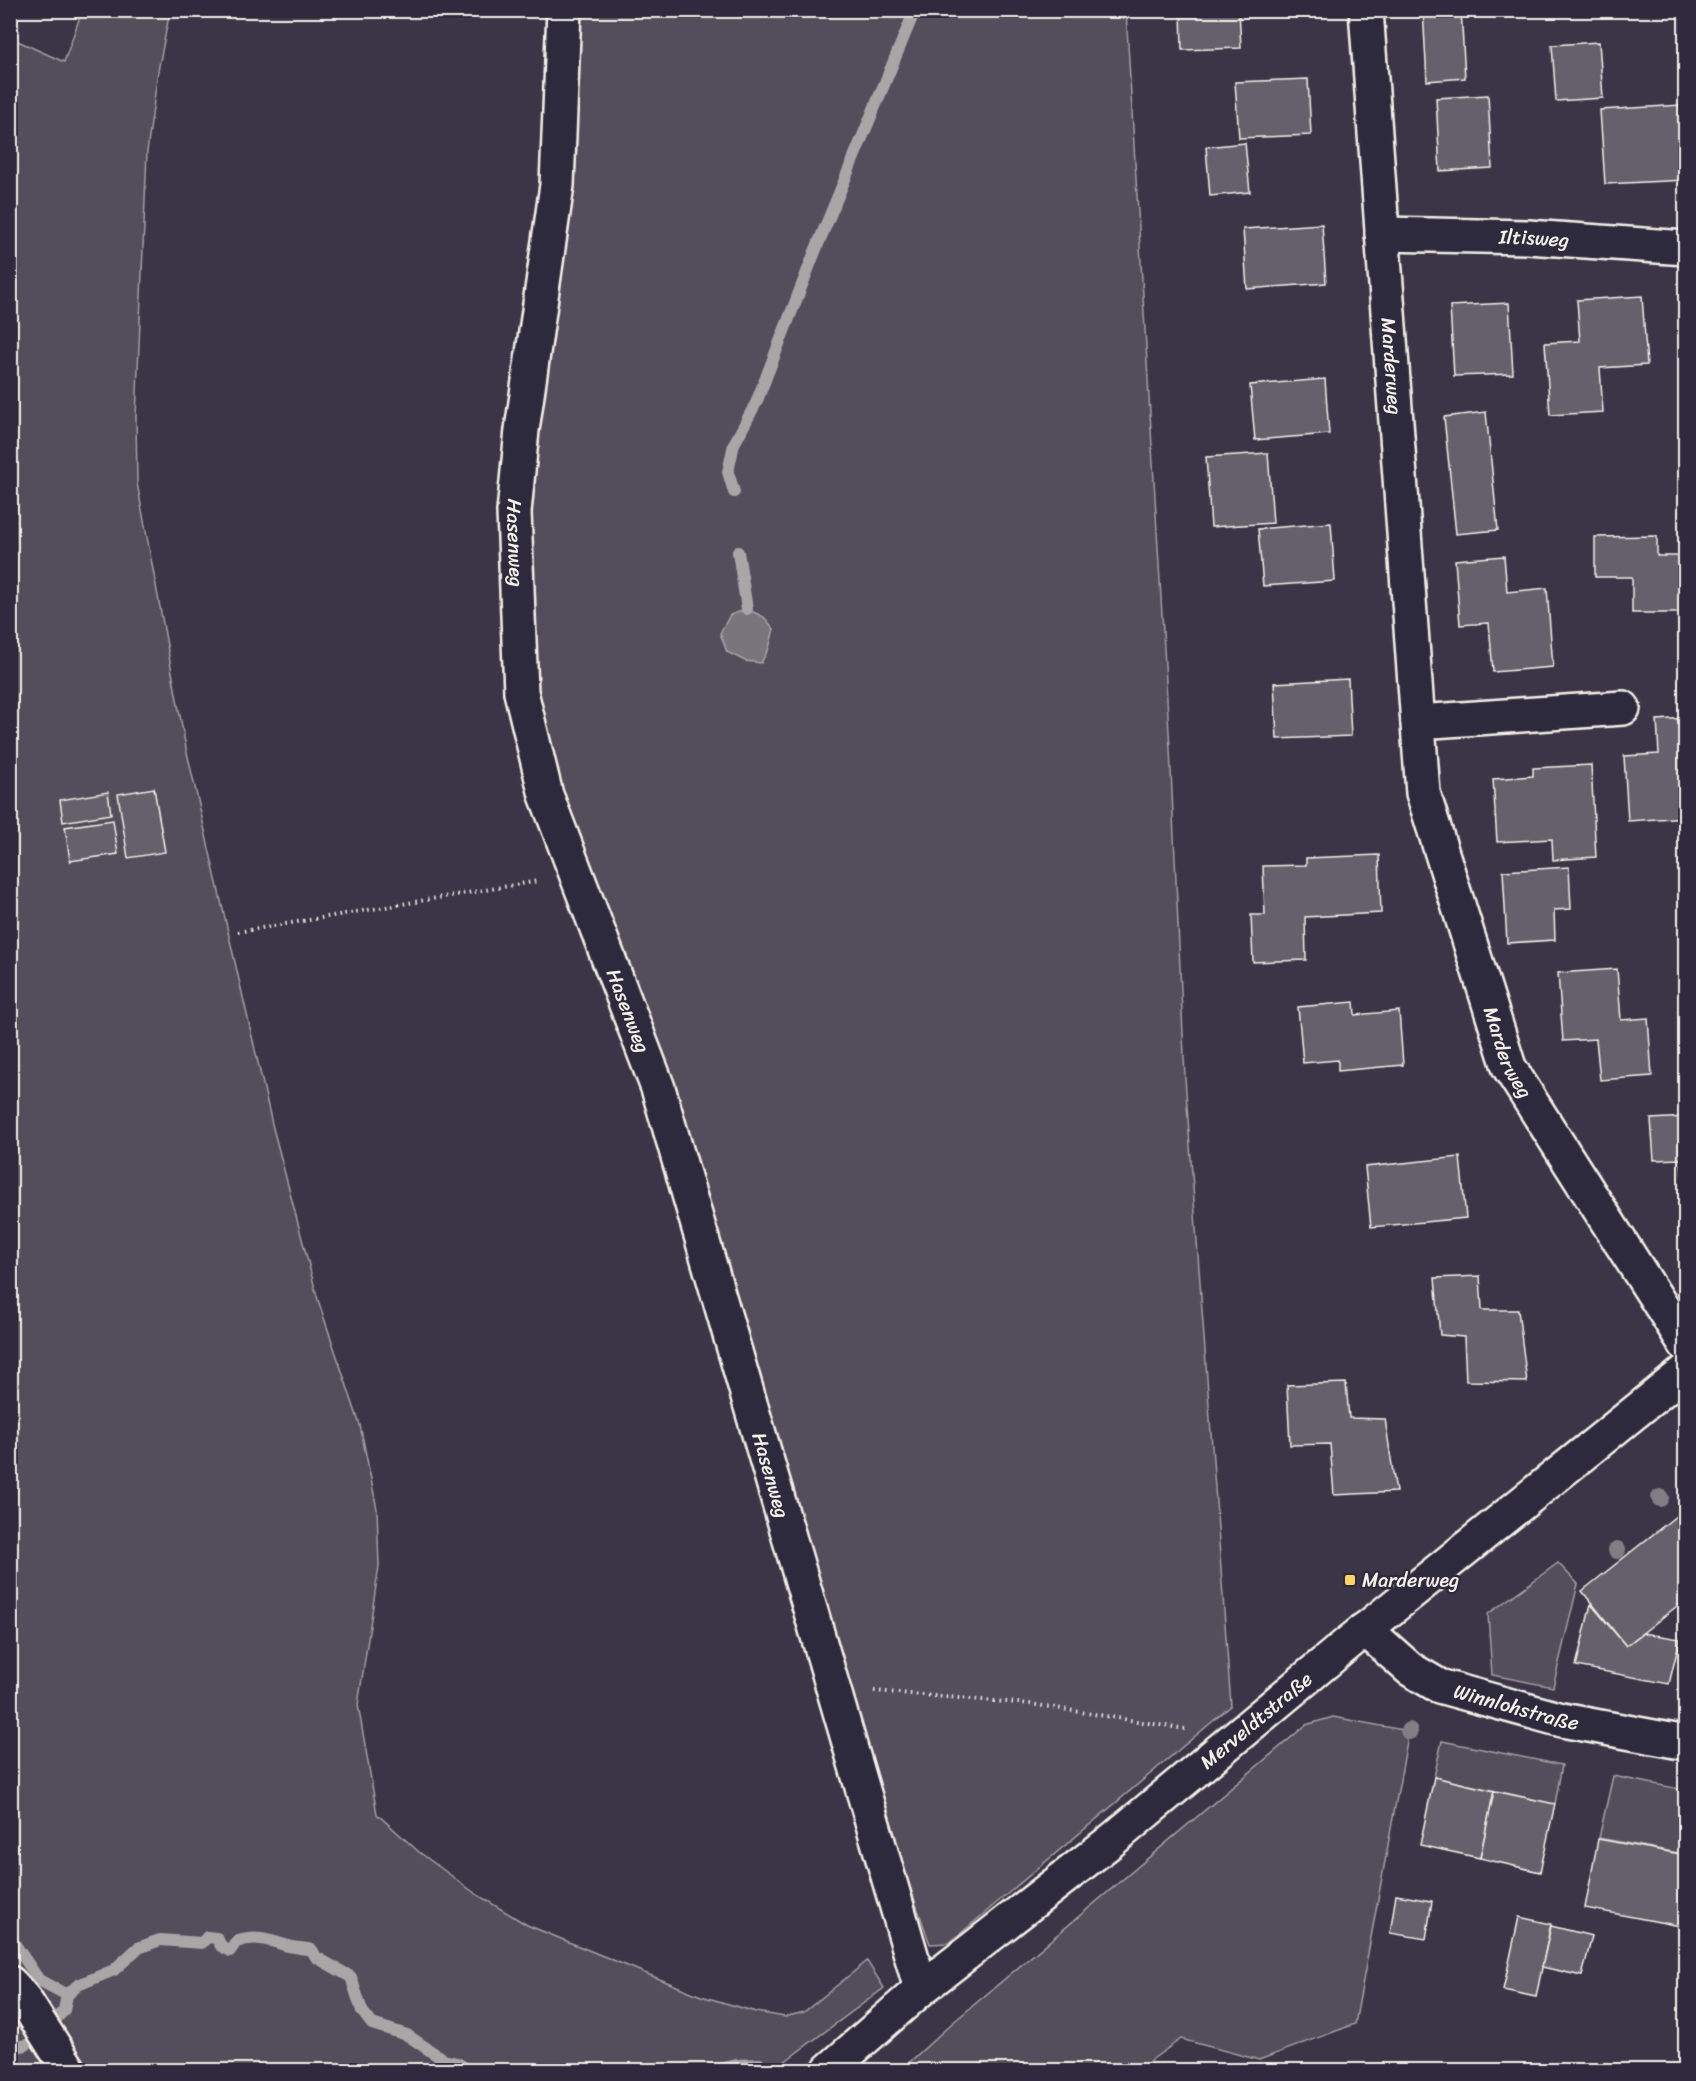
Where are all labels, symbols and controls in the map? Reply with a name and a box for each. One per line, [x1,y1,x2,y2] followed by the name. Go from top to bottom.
[1497,219,1570,258] street label: Iltisweg
[1370,316,1412,416] street label: Marderweg
[496,497,534,588] street label: Hasenweg
[596,963,660,1058] street label: Hasenweg
[1473,1002,1542,1106] street label: Marderweg
[741,1428,800,1522] street label: Hasenweg
[1362,1563,1459,1598] place label: Marderweg
[1343,1573,1357,1587] marker: Marderweg
[1192,1663,1321,1778] street label: Merveldtstraße
[1450,1674,1582,1741] street label: Winnlohstraße

